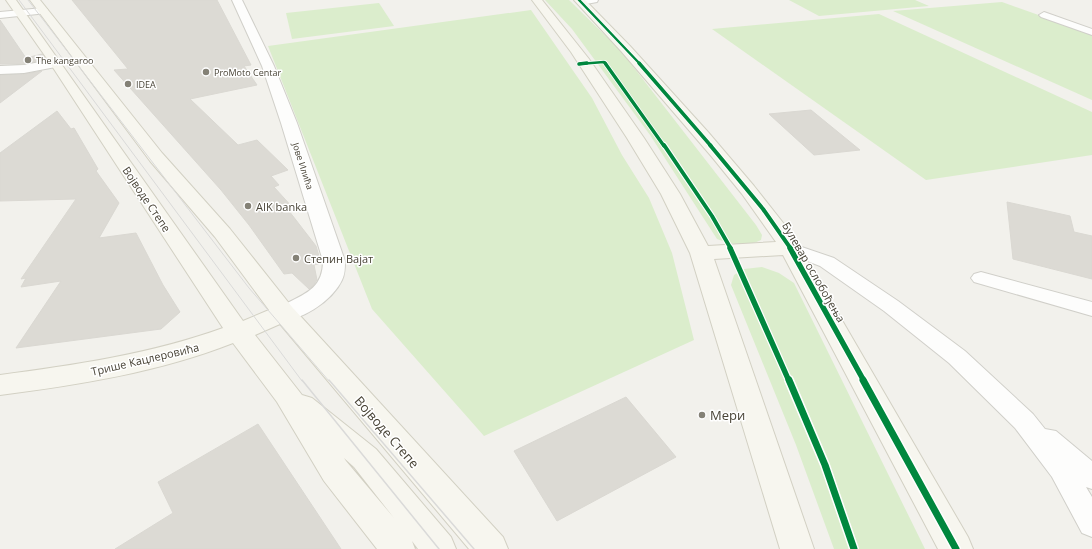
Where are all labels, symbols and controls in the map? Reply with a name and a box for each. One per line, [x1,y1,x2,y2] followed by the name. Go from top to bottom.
[36,54,94,67] place label: The kangaroo
[23,55,33,65] marker: The kangaroo
[214,66,281,79] place label: ProMoto Centar
[201,67,211,77] marker: ProMoto Centar
[136,78,156,91] place label: IDEA
[123,79,133,89] marker: IDEA
[289,140,317,191] street label: Јове Илића
[120,163,174,235] street label: Војводе Степе
[256,199,307,214] place label: AIK banka
[243,201,253,211] marker: AIK banka
[779,219,849,325] street label: Булевар ослобођења
[304,251,373,266] place label: Степин Вајат
[291,253,301,263] marker: Степин Вајат
[90,339,200,379] street label: Трише Кацлеровића
[351,392,423,472] street label: Војводе Степе
[710,406,745,424] place label: Мери
[697,410,707,420] marker: Мери

